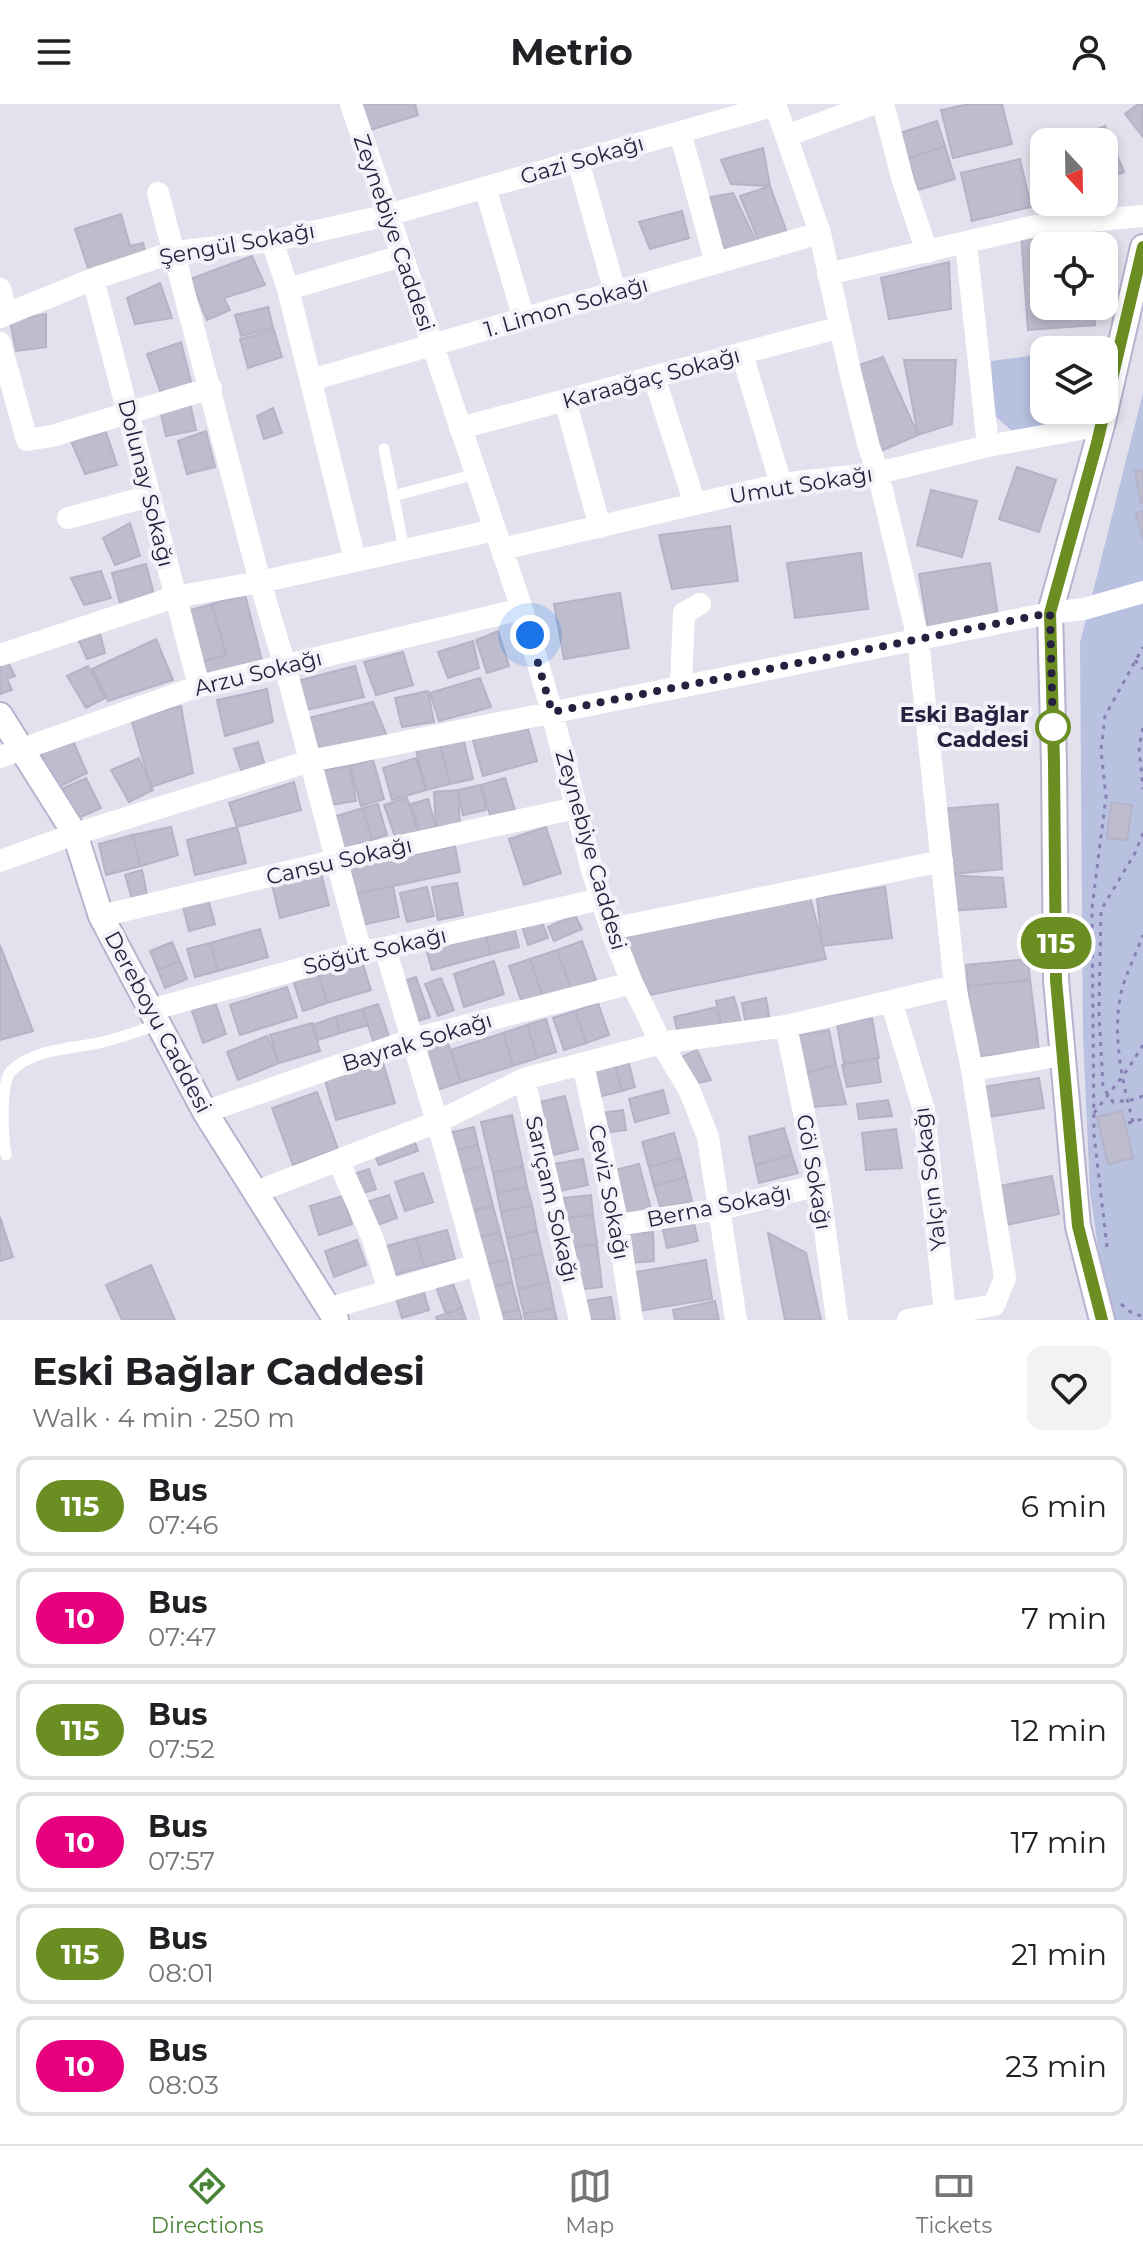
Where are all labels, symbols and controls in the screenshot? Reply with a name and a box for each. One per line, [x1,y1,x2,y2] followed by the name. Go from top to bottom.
[32,30,76,74] icon: menu
[510,30,633,74] text: Metrio
[1067,30,1111,74] icon: person
[1030,128,1118,216] north arrow
[1030,128,1118,424] map controls
[517,130,647,190] street label: Gazi Sokağı
[348,131,440,335] street label: Zeynebiye Caddesi
[157,217,317,271] street label: Şengül Sokağı
[1030,232,1118,320] button: locate
[481,271,651,343] street label: 1. Limon Sokağı
[1030,336,1118,424] button: layers
[559,341,743,415] street label: Karaağaç Sokağı
[112,396,180,570] street label: Dolunay Sokağı
[728,460,874,510] street label: Umut Sokağı
[510,615,550,655] your location
[191,644,325,702] street label: Arzu Sokağı
[900,701,1029,753] place label: Eski Bağlar Caddesi
[1036,710,1070,744] marker: Eski Bağlar Caddesi
[550,747,632,953] street label: Zeynebiye Caddesi
[263,831,415,891] street label: Cansu Sokağı
[1010,917,1102,969] line badge: 115
[301,921,449,981] street label: Söğüt Sokağı
[99,926,217,1118] street label: Dereboyu Caddesi
[1037,926,1075,960] text: 115
[339,1006,495,1078] street label: Bayrak Sokağı
[908,1106,952,1252] street label: Yalçın Sokağı
[791,1112,837,1232] street label: Göl Sokağı
[520,1113,584,1285] street label: Sarıçam Sokağı
[583,1122,635,1262] street label: Ceviz Sokağı
[645,1179,793,1233] street label: Berna Sokağı
[1027,1346,1111,1430] button: heart
[32,1348,425,1395] text: Eski Bağlar Caddesi
[32,1402,295,1434] text: Walk · 4 min · 250 m
[148,1472,208,1509] text: Bus
[1021,1488,1107,1525] text: 6 min
[61,1489,99,1523] text: 115
[148,1509,218,1541] text: 07:46
[148,1584,208,1621] text: Bus
[1021,1600,1107,1637] text: 7 min
[65,1601,95,1635] text: 10
[148,1621,217,1653] text: 07:47
[148,1696,208,1733] text: Bus
[1011,1712,1107,1749] text: 12 min
[61,1713,99,1747] text: 115
[148,1733,215,1765] text: 07:52
[148,1808,208,1845] text: Bus
[1010,1824,1107,1861] text: 17 min
[65,1825,95,1859] text: 10
[148,1845,215,1877] text: 07:57
[148,1920,208,1957] text: Bus
[1011,1936,1107,1973] text: 21 min
[61,1937,99,1971] text: 115
[148,1957,214,1989] text: 08:01
[148,2032,208,2069] text: Bus
[1005,2048,1107,2085] text: 23 min
[65,2049,95,2083] text: 10
[148,2069,219,2101] text: 08:03
[151,2164,264,2239] tab: Directions
[565,2164,614,2239] tab: Map
[916,2164,992,2239] tab: Tickets

